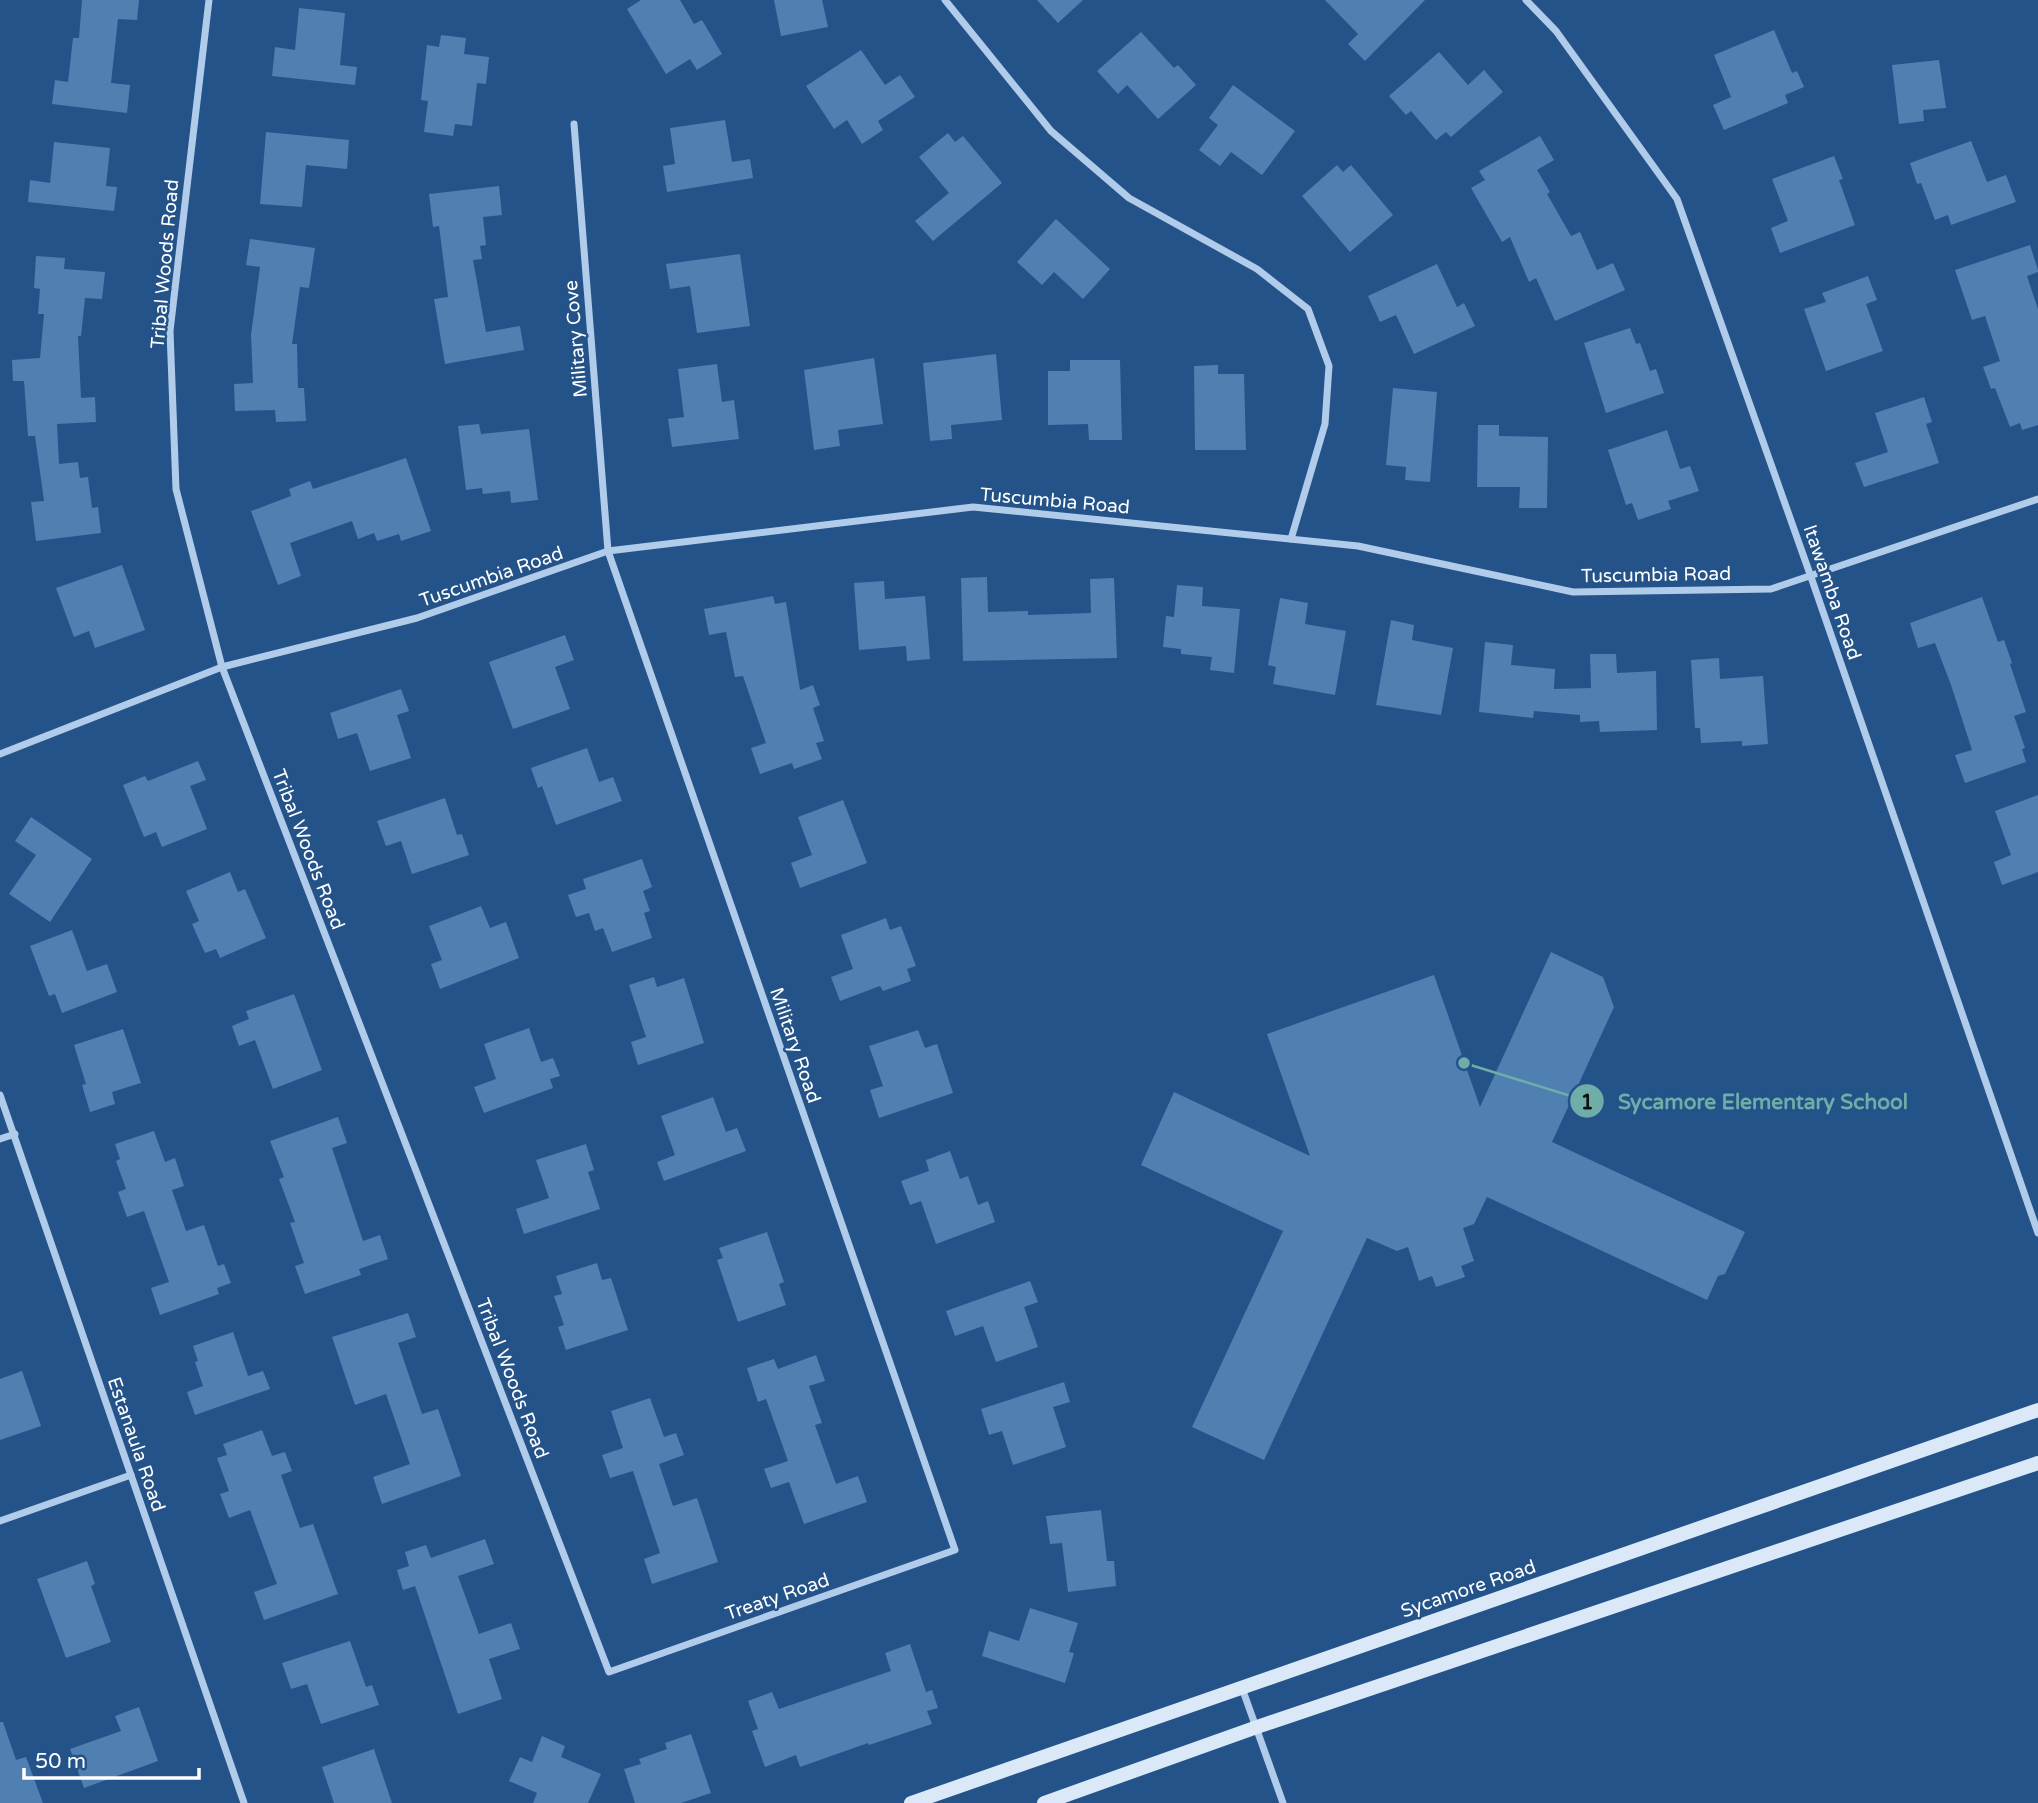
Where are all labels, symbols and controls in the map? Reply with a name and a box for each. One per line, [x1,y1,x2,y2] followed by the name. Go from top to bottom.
[147,178,183,350] street label: Tribal Woods Road
[560,279,592,399] street label: Military Cove
[979,483,1131,519] street label: Tuscumbia Road
[1799,522,1865,663] street label: Itawamba Road
[417,542,566,612] street label: Tuscumbia Road
[1581,563,1731,587] street label: Tuscumbia Road
[267,766,349,933] street label: Tribal Woods Road
[765,985,825,1106] street label: Military Road
[1569,1080,1922,1122] callout: Sycamore Elementary School
[1580,1090,1594,1115] text: 1
[1618,1090,1908,1115] text: Sycamore Elementary School
[471,1295,553,1462] street label: Tribal Woods Road
[103,1374,169,1514] street label: Estanaula Road
[1398,1556,1539,1622] street label: Sycamore Road
[722,1569,832,1625] street label: Treaty Road
[24,1736,200,1780] scale bar
[35,1749,86,1774] text: 50 m

